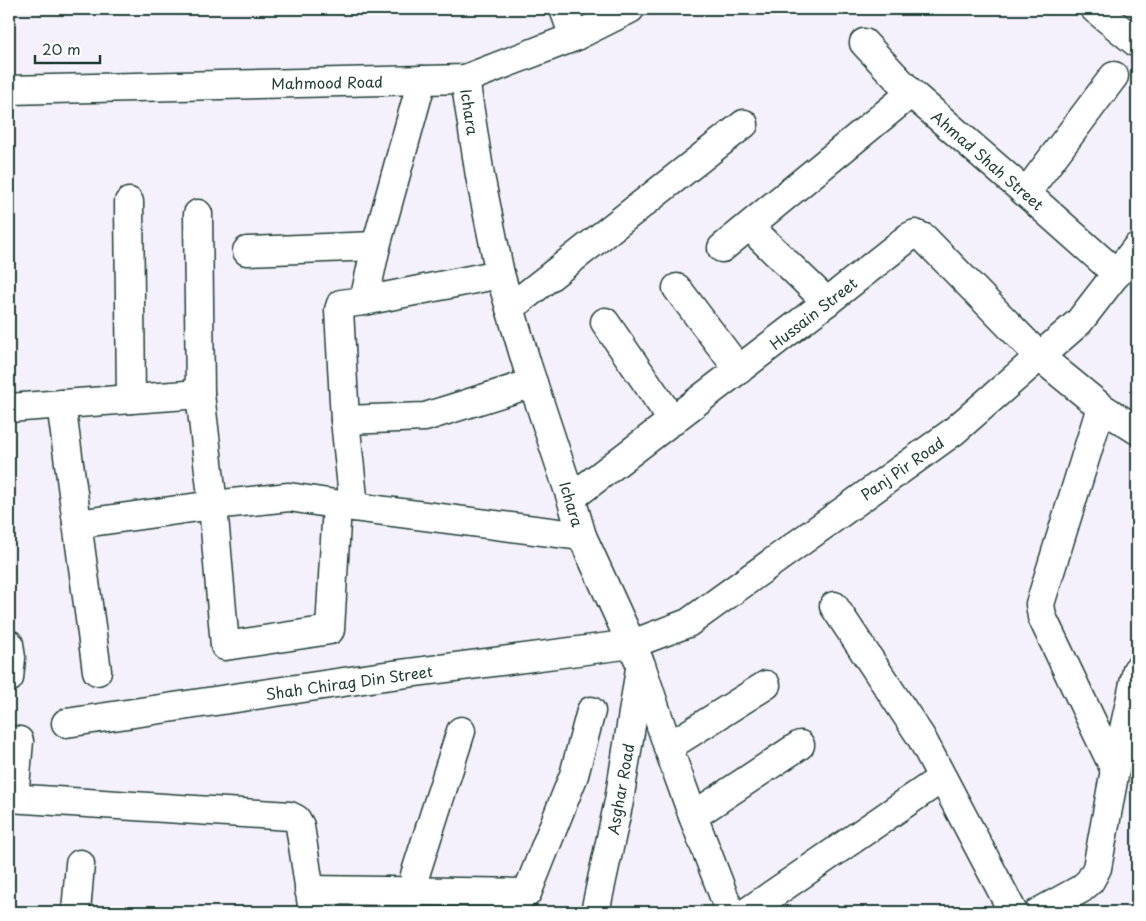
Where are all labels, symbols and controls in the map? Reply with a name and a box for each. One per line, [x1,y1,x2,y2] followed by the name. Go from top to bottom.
[35,32,100,64] scale bar
[42,37,81,60] text: 20 m
[271,70,383,94] street label: Mahmood Road
[455,87,485,137] street label: Ichara
[927,105,1049,215] street label: Ahmad Shah Street
[764,271,862,355] street label: Hussain Street
[856,431,948,505] street label: Panj Pir Road
[554,478,590,530] street label: Ichara
[264,659,434,705] street label: Shah Chirag Din Street
[601,742,639,836] street label: Asghar Road

